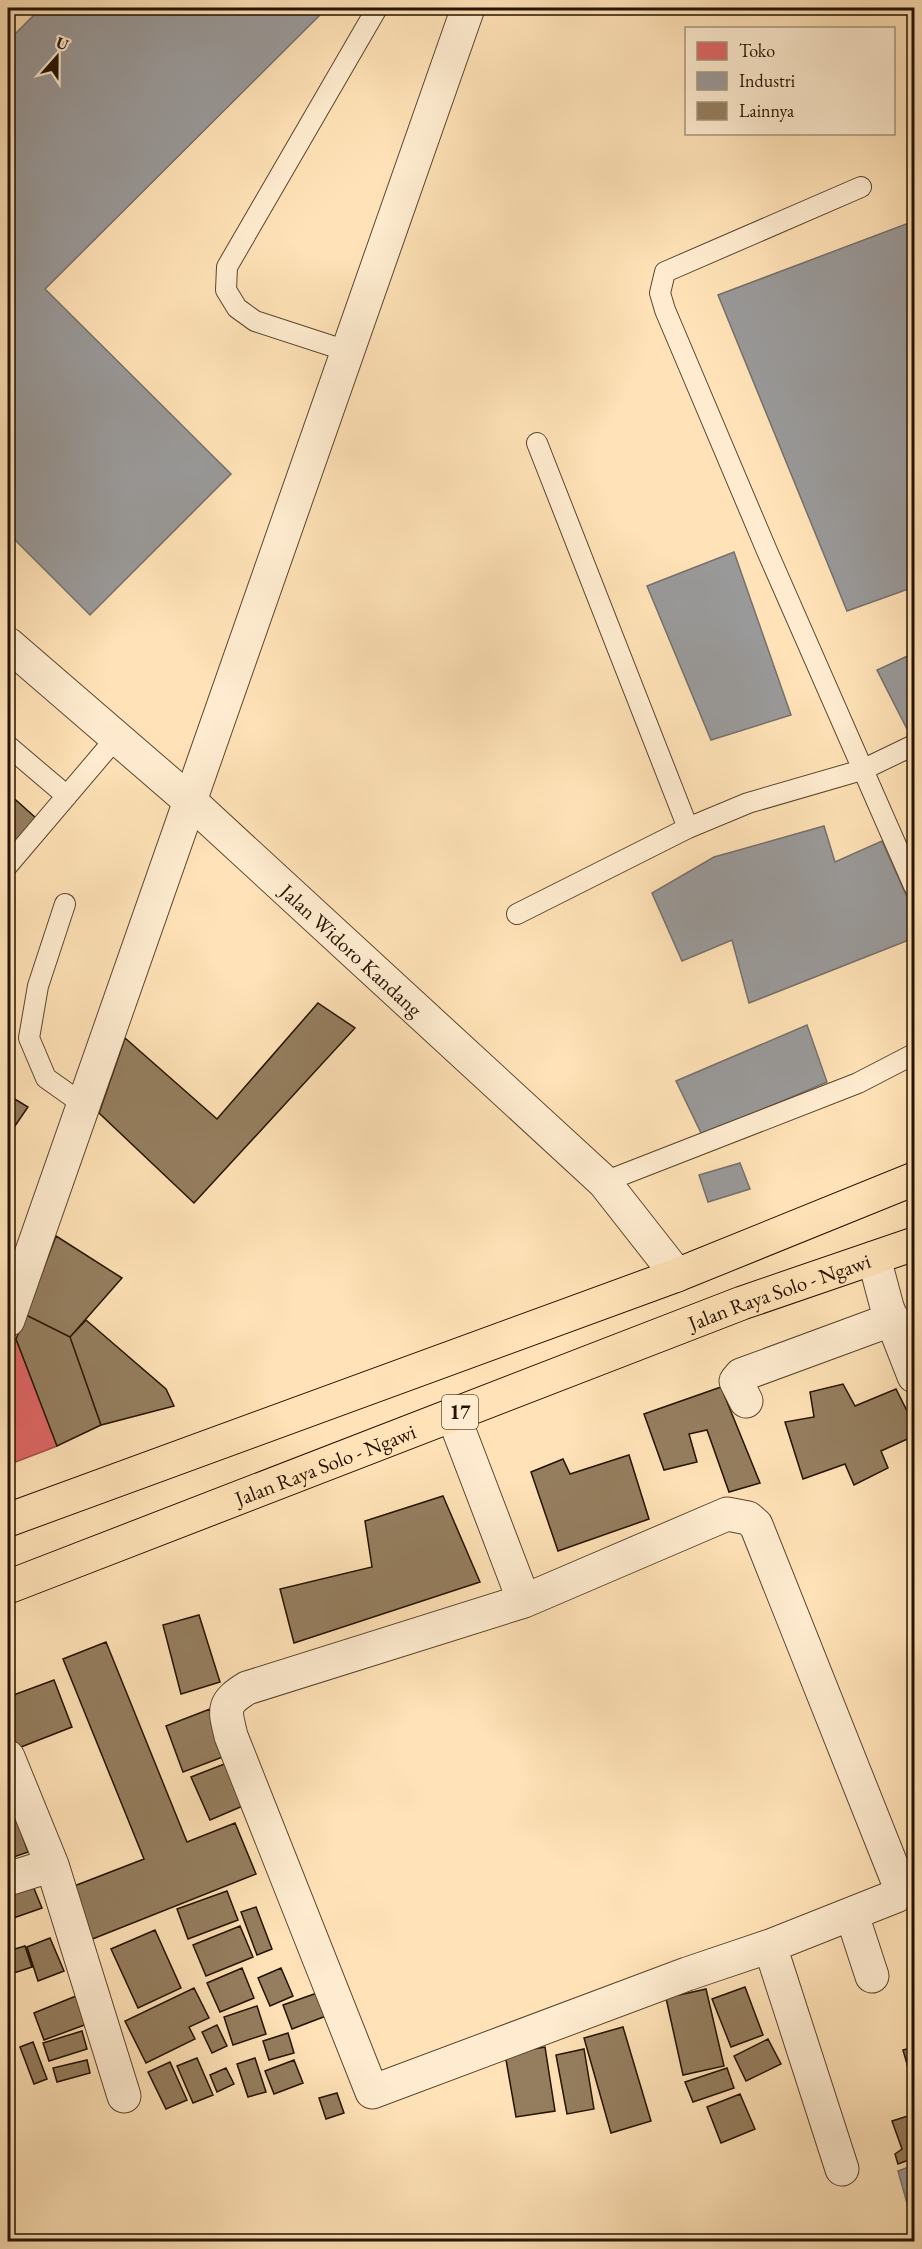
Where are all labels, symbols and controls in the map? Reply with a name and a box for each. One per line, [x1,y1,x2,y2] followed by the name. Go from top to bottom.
[27,27,87,87] north arrow
[685,27,895,135] legend
[53,32,72,55] text: U
[739,39,775,62] text: Toko
[739,69,796,92] text: Industri
[739,99,795,122] text: Lainnya
[273,876,429,1023] street label: Jalan Widoro Kandang
[682,1246,874,1337] street label: Jalan Raya Solo - Ngawi
[442,1395,478,1429] road number: 17
[229,1417,419,1512] street label: Jalan Raya Solo - Ngawi

